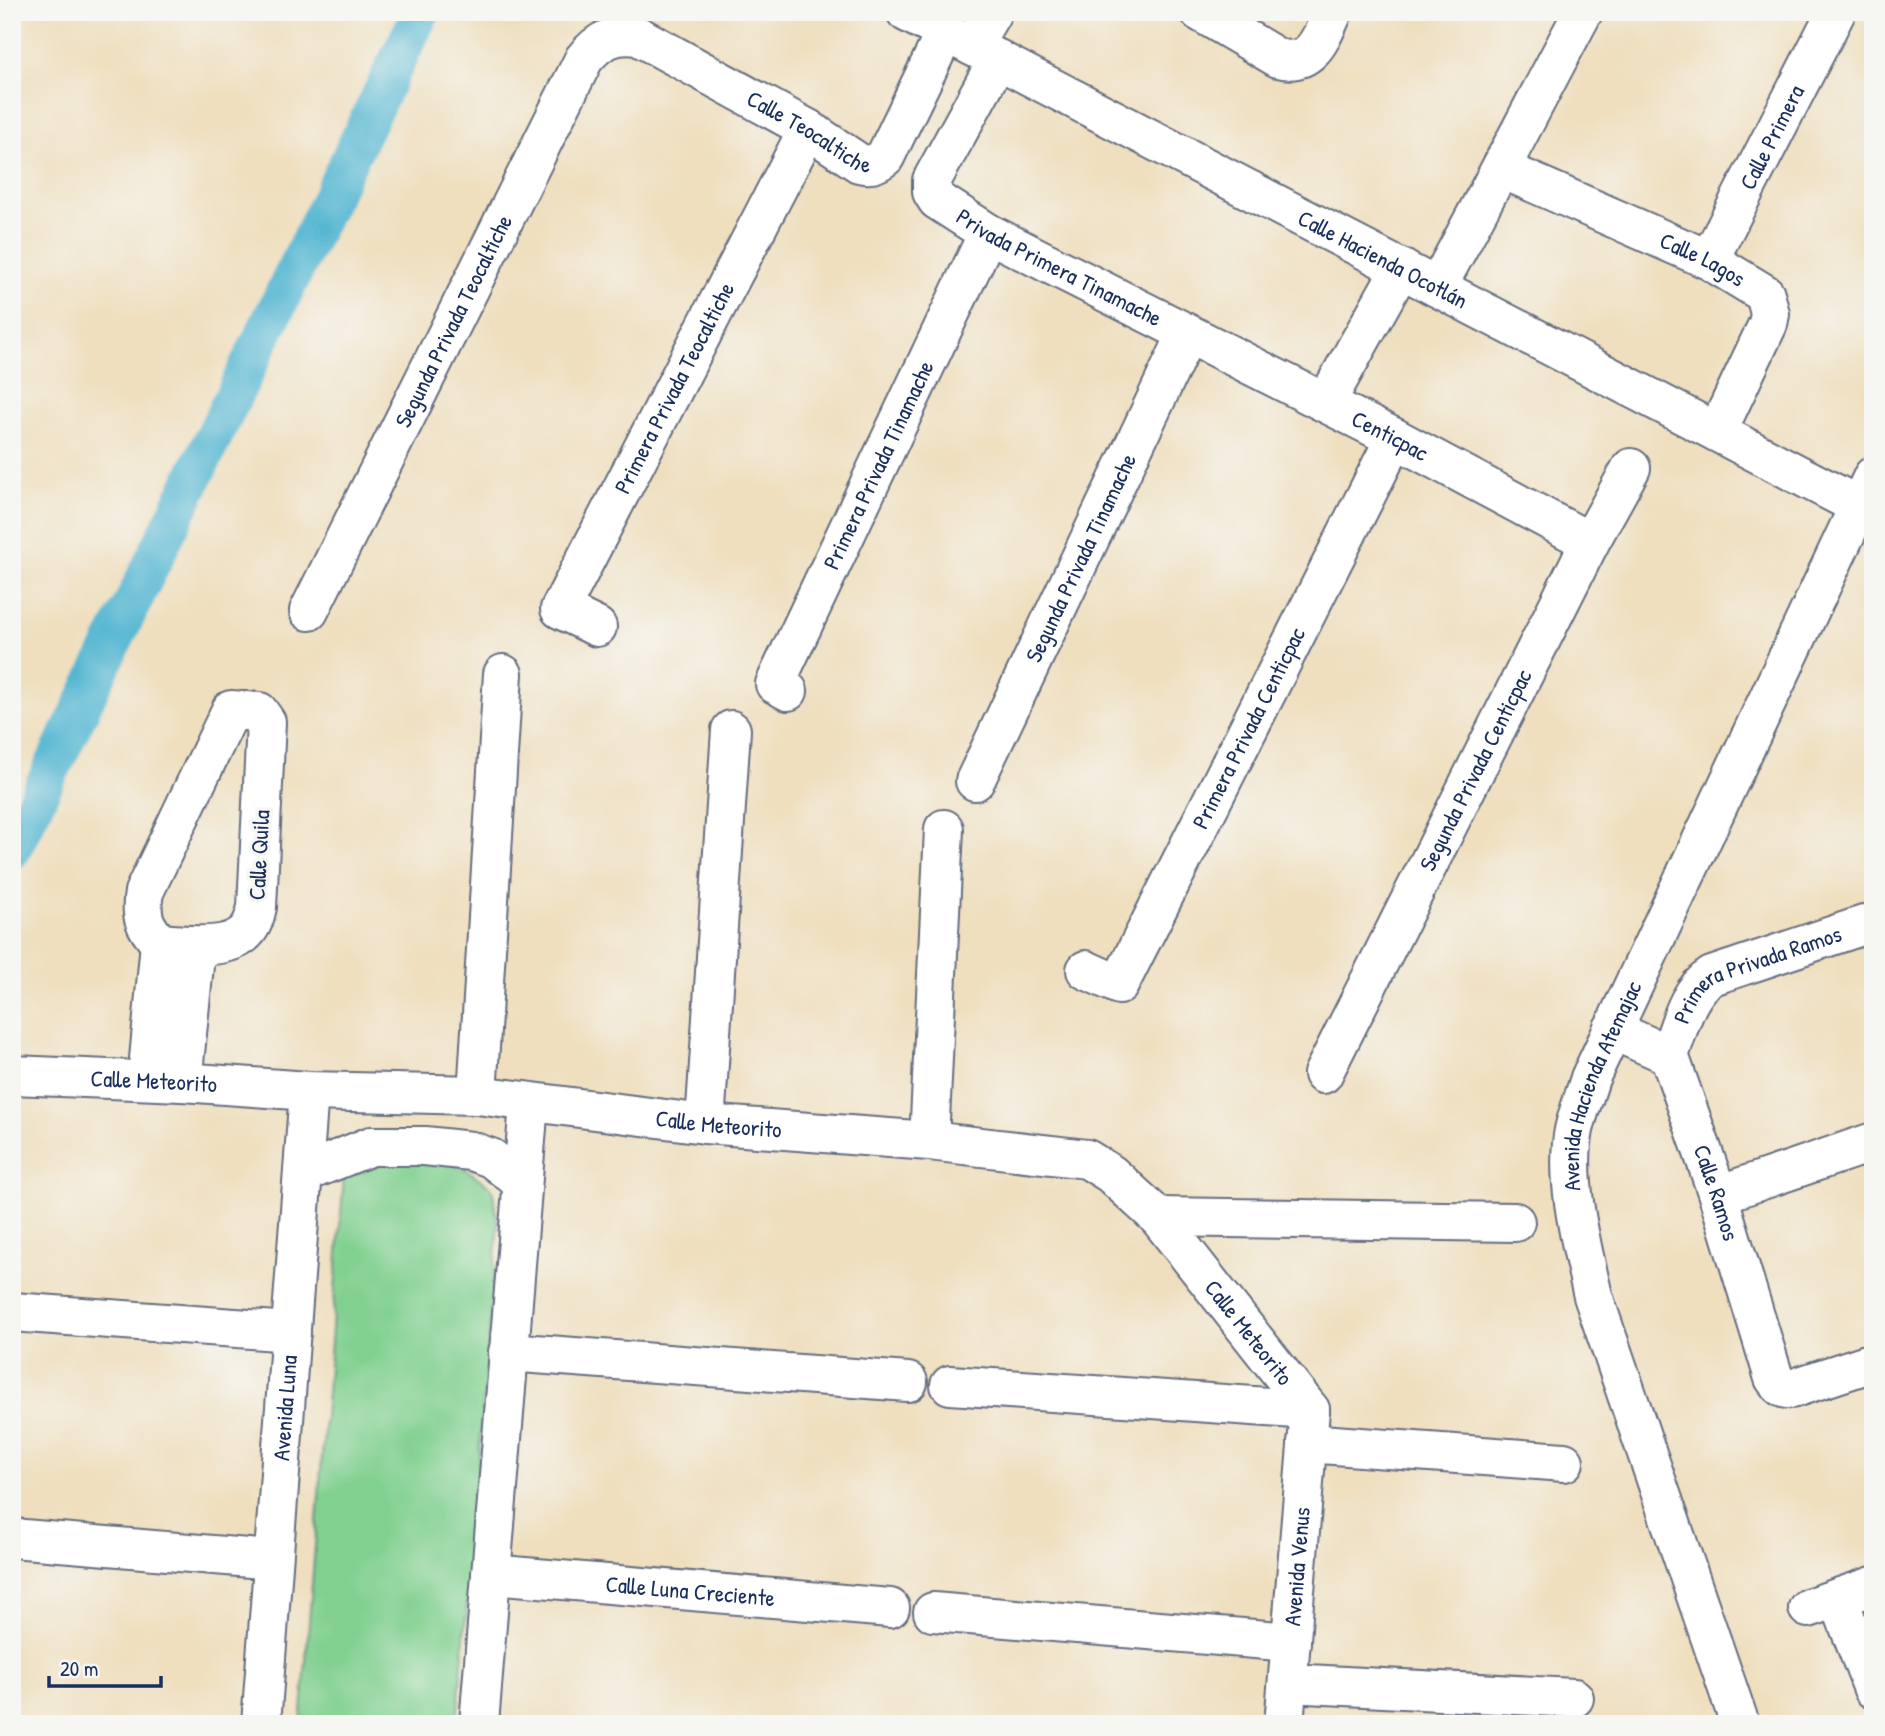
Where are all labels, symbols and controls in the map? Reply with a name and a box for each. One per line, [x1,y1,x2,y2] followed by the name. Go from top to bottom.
[1732,79,1811,195] street label: Calle Primera
[742,83,872,180] street label: Calle Teocaltiche
[951,201,1167,333] street label: Privada Primera Tinamache
[1293,202,1473,316] street label: Calle Hacienda Ocotlán
[387,209,519,432] street label: Segunda Privada Teocaltiche
[1655,224,1752,294] street label: Calle Lagos
[606,277,741,499] street label: Primera Privada Teocaltiche
[815,355,941,574] street label: Primera Privada Tinamache
[1347,403,1434,468] street label: Centicpac
[1018,448,1143,667] street label: Segunda Privada Tinamache
[1184,622,1312,834] street label: Primera Privada Centicpac
[1412,664,1539,876] street label: Segunda Privada Centicpac
[241,809,276,901] street label: Calle Quila
[1665,918,1846,1028] street label: Primera Privada Ramos
[1555,976,1649,1193] street label: Avenida Hacienda Atemajac
[90,1062,218,1099] street label: Calle Meteorito
[654,1102,783,1145] street label: Calle Meteorito
[1687,1140,1747,1245] street label: Calle Ramos
[1198,1273,1301,1391] street label: Calle Meteorito
[265,1354,304,1462] street label: Avenida Luna
[1276,1506,1317,1627] street label: Avenida Venus
[604,1568,776,1613] street label: Calle Luna Creciente
[49,1645,161,1689] scale bar
[60,1654,98,1683] text: 20 m

